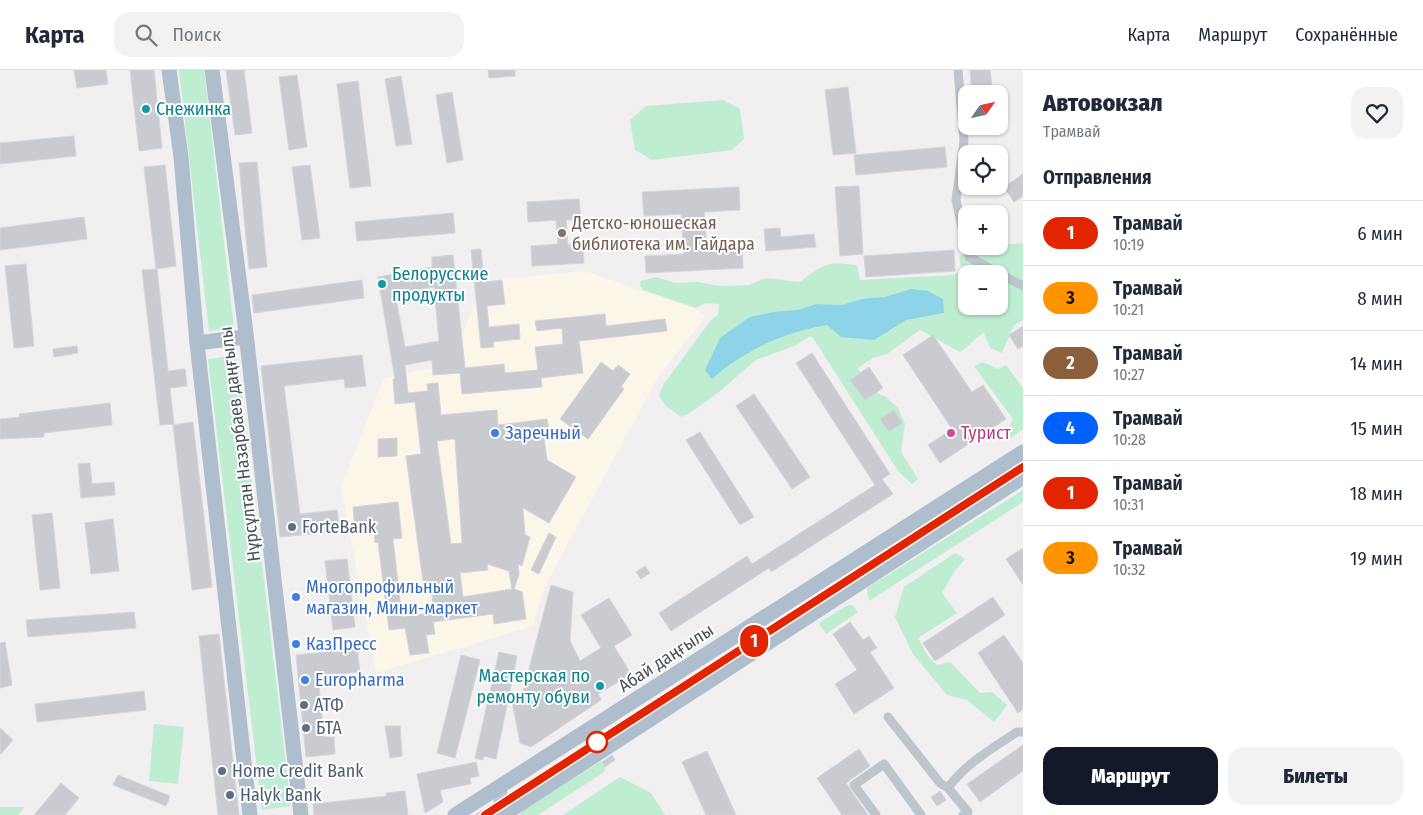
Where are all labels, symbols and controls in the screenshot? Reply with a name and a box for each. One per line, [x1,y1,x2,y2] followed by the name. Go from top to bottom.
[114,12,464,57] search box
[25,21,84,49] text: Карта
[132,21,160,49] icon: search
[172,23,221,46] text: Поиск
[1127,24,1170,46] text: Карта
[1198,24,1267,46] text: Маршрут
[1295,24,1398,46] text: Сохранённые
[958,85,1008,135] north arrow
[958,85,1008,315] map controls
[1351,87,1403,139] button: heart
[1043,89,1162,117] text: Автовокзал
[156,98,231,120] place label: Снежинка
[140,103,152,115] marker: Снежинка
[1043,122,1101,141] text: Трамвай
[958,145,1008,195] button: locate
[1043,166,1152,189] text: Отправления
[958,205,1008,255] button: +
[571,212,755,255] place label: Детско-юношеская библиотека им. Гайдара
[1113,212,1183,235] text: Трамвай
[1067,222,1074,244] text: 1
[1357,222,1403,245] text: 6 мин
[556,227,568,239] marker: Детско-юношеская библиотека им. Гайдара
[1113,235,1144,254] text: 10:19
[392,263,489,306] place label: Белорусские продукты
[958,265,1008,315] button: −
[1113,277,1183,300] text: Трамвай
[376,278,388,290] marker: Белорусские продукты
[1066,287,1075,309] text: 3
[1357,287,1403,310] text: 8 мин
[1113,300,1144,319] text: 10:21
[215,325,265,563] street label: Нұрсұлтан Назарбаев даңғылы
[1113,342,1183,365] text: Трамвай
[1066,352,1075,374] text: 2
[1350,352,1403,375] text: 14 мин
[1113,365,1144,384] text: 10:27
[1113,407,1183,430] text: Трамвай
[1066,417,1075,439] text: 4
[1351,417,1403,440] text: 15 мин
[505,422,581,444] place label: Заречный
[961,422,1012,444] place label: Турист
[489,427,501,439] marker: Заречный
[945,427,957,439] marker: Турист
[1113,430,1146,449] text: 10:28
[1113,472,1183,495] text: Трамвай
[1067,482,1074,504] text: 1
[1350,482,1403,505] text: 18 мин
[1113,495,1144,514] text: 10:31
[302,516,377,538] place label: ForteBank
[286,521,298,533] marker: ForteBank
[1113,537,1183,560] text: Трамвай
[1066,547,1075,569] text: 3
[1350,547,1403,570] text: 19 мин
[1113,560,1145,579] text: 10:32
[306,576,479,619] place label: Многопрофильный магазин, Мини-маркет
[290,591,302,603] marker: Многопрофильный магазин, Мини-маркет
[614,619,718,697] street label: Абай даңғылы
[738,625,770,657] line badge: 1
[750,630,758,652] text: 1
[306,633,377,655] place label: КазПресс
[290,638,302,650] marker: КазПресс
[476,665,590,708] place label: Мастерская по ремонту обуви
[315,669,405,691] place label: Europharma
[299,674,311,686] marker: Europharma
[594,680,606,692] marker: Мастерская по ремонту обуви
[314,694,344,716] place label: АТФ
[298,699,310,711] marker: АТФ
[316,717,342,739] place label: БТА
[300,722,312,734] marker: БТА
[586,731,608,753] unlabelled marker
[1043,747,1218,805] button: Маршрут
[1228,747,1403,805] button: Билеты
[232,760,364,782] place label: Home Credit Bank
[216,765,228,777] marker: Home Credit Bank
[240,784,322,806] place label: Halyk Bank
[224,789,236,801] marker: Halyk Bank

